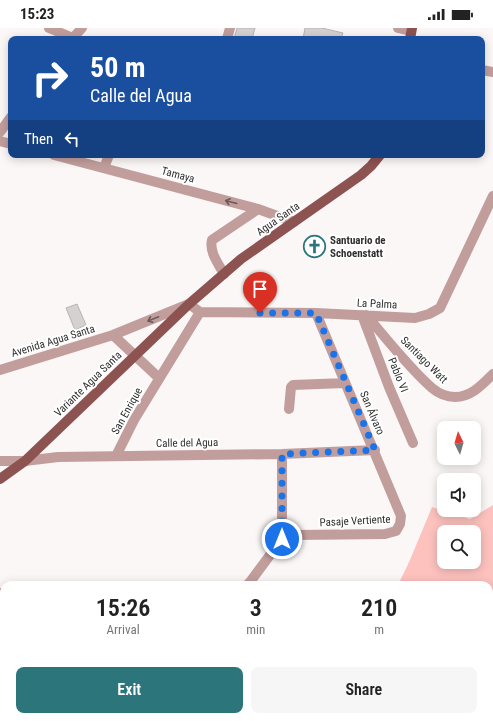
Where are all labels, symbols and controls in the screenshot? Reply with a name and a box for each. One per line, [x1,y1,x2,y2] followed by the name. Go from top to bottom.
[20,5,54,23] text: 15:23
[90,51,146,84] text: 50 m
[24,52,76,104] icon: right
[90,85,192,106] text: Calle del Agua
[61,128,83,150] icon: left
[24,130,53,148] text: Then
[160,164,196,186] street label: Tamaya
[224,198,237,205] one-way arrow
[254,199,302,239] street label: Agua Santa
[302,233,328,259] church icon: Santuario de Schoenstatt
[330,234,386,260] place label: Santuario de Schoenstatt
[243,272,277,313] pin
[249,278,271,300] icon: arrive
[356,296,398,312] street label: La Palma
[148,315,160,323] one-way arrow
[10,322,96,360] street label: Avenida Agua Santa
[398,334,450,386] street label: Santiago Watt
[52,349,124,419] street label: Variante Agua Santa
[385,356,411,394] street label: Pablo VI
[109,385,145,437] street label: San Enrique
[357,389,387,437] street label: San Álvaro
[437,421,481,465] north arrow
[437,421,481,569] map controls
[156,436,218,450] street label: Calle del Agua
[437,473,481,517] button: sound
[319,513,391,529] street label: Pasaje Vertiente
[261,518,303,560] position arrow
[437,525,481,569] button: search
[96,594,150,622] text: 15:26
[250,594,262,622] text: 3
[361,594,397,622] text: 210
[107,622,140,637] text: Arrival
[246,622,265,637] text: min
[374,622,384,637] text: m
[16,667,243,713] button: Exit
[251,667,477,713] button: Share

